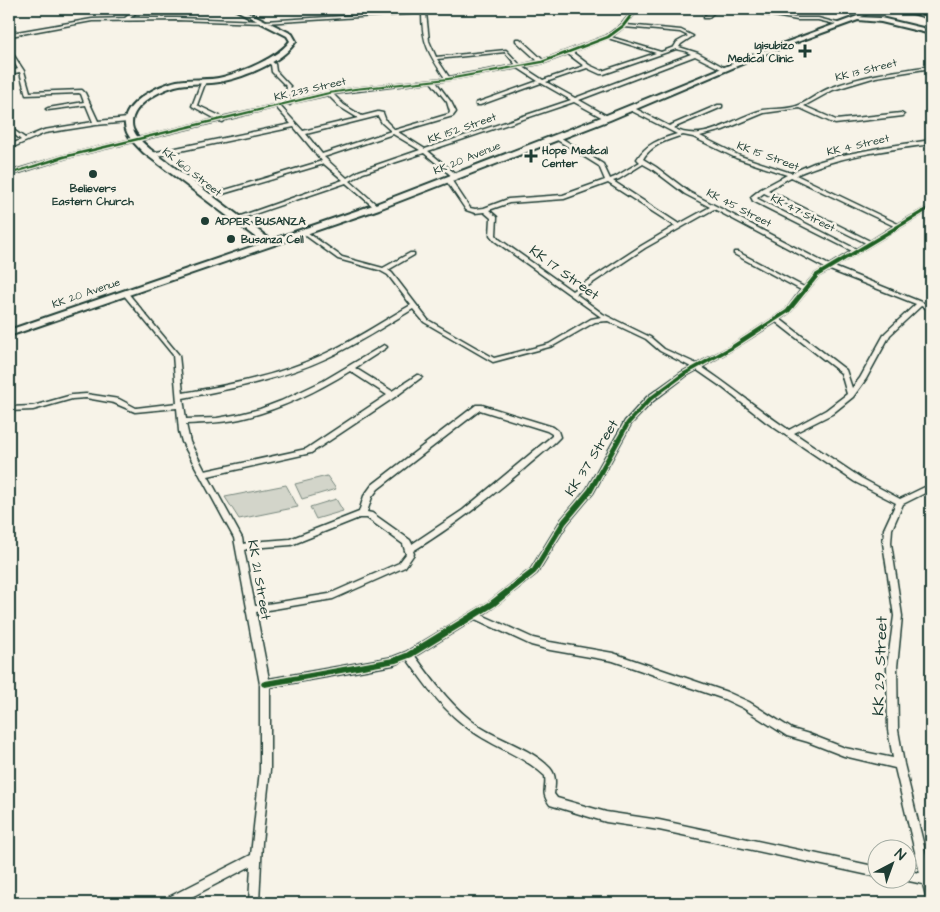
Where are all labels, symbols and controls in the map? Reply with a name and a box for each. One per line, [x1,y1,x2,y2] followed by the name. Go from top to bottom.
[728,38,795,66] place label: Igisubizo Medical Clinic
[798,44,812,58] marker: Igisubizo Medical Clinic
[834,55,899,85] street label: KK 13 Street
[272,73,348,105] street label: KK 233 Street
[426,109,499,147] street label: KK 152 Street
[825,130,891,159] street label: KK 4 Street
[431,138,503,178] street label: KK 20 Avenue
[735,138,802,174] street label: KK 15 Street
[541,143,608,171] place label: Hope Medical Center
[159,144,225,200] street label: KK 160 Street
[524,149,538,163] marker: Hope Medical Center
[87,168,99,180] marker: Believers Eastern Church
[52,181,134,209] place label: Believers Eastern Church
[704,185,775,231] street label: KK 45 Street
[768,190,838,236] street label: KK 47 Street
[215,214,307,229] place label: ADPER BUSANZA
[199,215,211,227] marker: ADPER BUSANZA
[241,232,304,247] place label: Busanza Cell
[225,233,237,245] marker: Busanza Cell
[525,241,603,305] street label: KK 17 Street
[50,274,122,312] street label: KK 20 Avenue
[560,415,624,500] street label: KK 37 Street
[242,538,276,622] street label: KK 21 Street
[867,615,893,716] street label: KK 29 Street
[868,840,918,890] north arrow
[890,845,910,866] text: N

